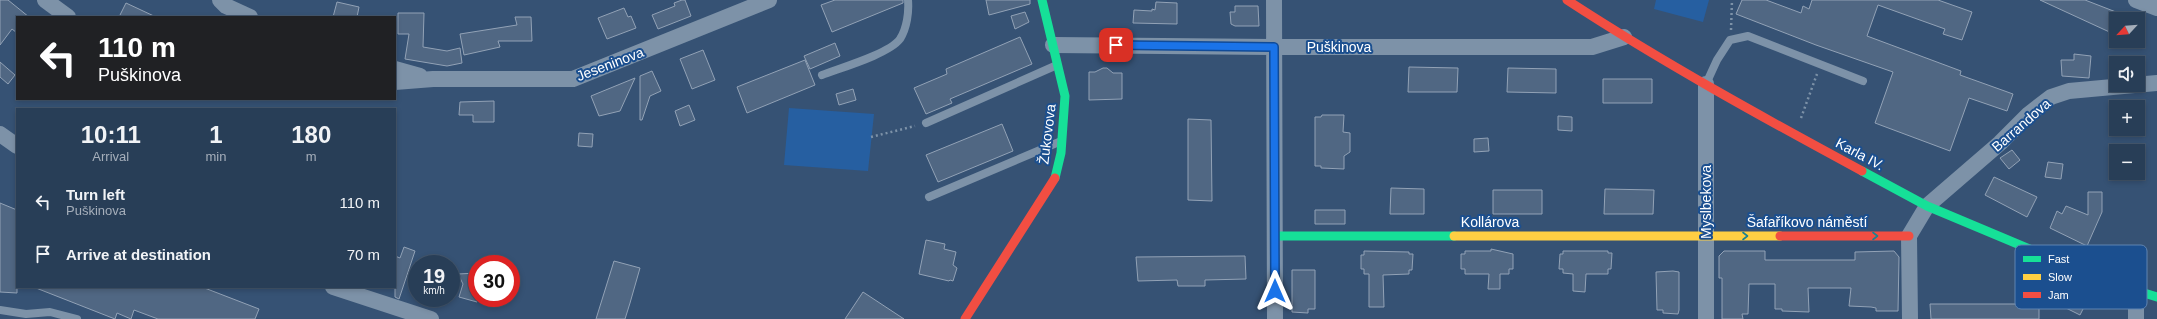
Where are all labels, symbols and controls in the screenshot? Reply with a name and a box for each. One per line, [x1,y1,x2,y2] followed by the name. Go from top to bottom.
[2109,12,2145,48] north arrow
[2109,12,2145,180] map controls
[1099,28,1133,62] pin
[32,32,84,84] icon: left
[98,32,176,63] text: 110 m
[1105,34,1127,56] icon: arrive
[1307,39,1372,55] street label: Puškinova
[574,44,646,84] street label: Jeseninova
[2109,56,2145,92] button: sound
[98,65,181,85] text: Puškinova
[1988,95,2054,155] street label: Barrandova
[2109,100,2145,136] button: +
[1035,103,1059,165] street label: Žukovova
[81,121,141,148] text: 10:11
[209,121,223,148] text: 1
[291,121,331,148] text: 180
[1833,135,1887,173] street label: Karla IV.
[2109,144,2145,180] button: −
[92,149,129,164] text: Arrival
[206,149,226,164] text: min
[306,149,317,164] text: m
[1698,165,1714,239] street label: Myslbekova
[66,186,125,203] text: Turn left
[32,191,54,213] icon: left
[339,194,380,211] text: 110 m
[66,203,126,218] text: Puškinova
[1461,214,1519,230] street label: Kollárova
[1747,214,1867,230] street label: Šafaříkovo náměstí
[1742,232,1748,240] one-way arrow
[1872,232,1878,240] one-way arrow
[32,243,54,265] icon: arrive
[2015,245,2147,309] legend
[66,246,211,263] text: Arrive at destination
[347,246,380,263] text: 70 m
[2048,253,2069,265] text: Fast
[468,255,520,307] speed limit sign: 30
[423,265,445,287] text: 19
[1254,270,1296,312] position arrow
[2048,271,2072,283] text: Slow
[423,285,445,296] text: km/h
[2048,289,2069,301] text: Jam

